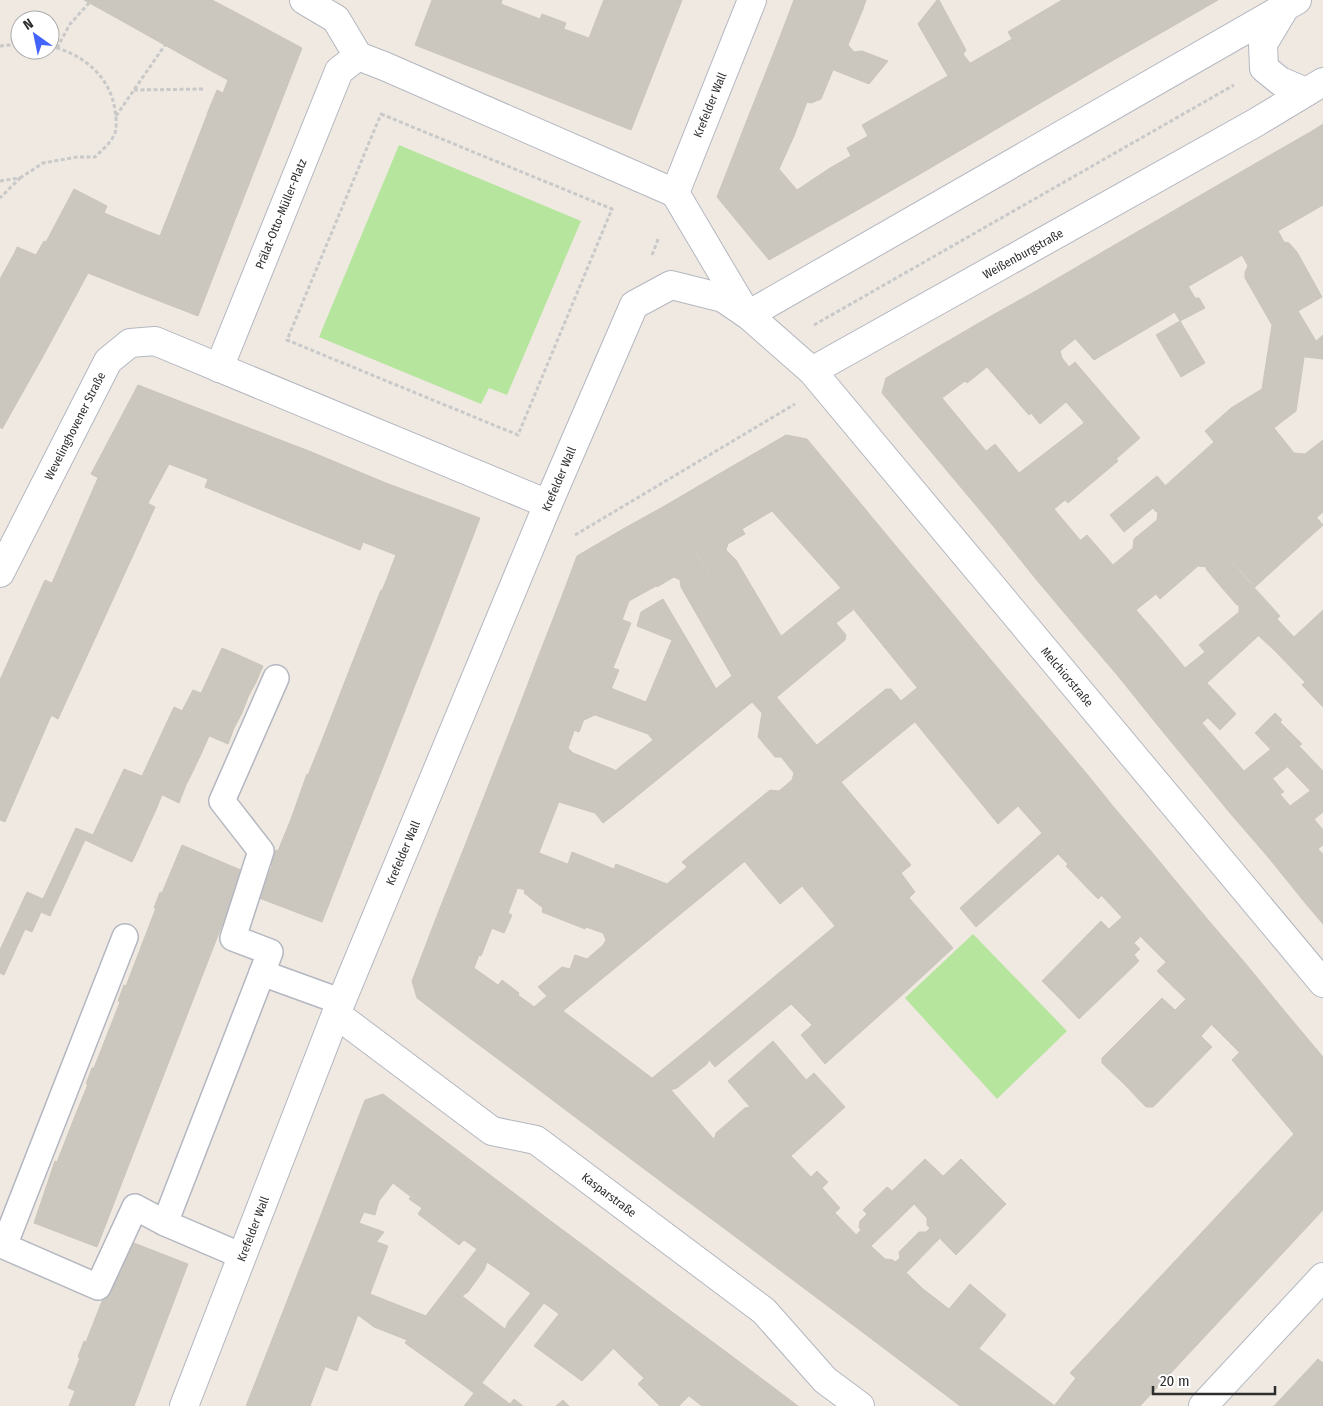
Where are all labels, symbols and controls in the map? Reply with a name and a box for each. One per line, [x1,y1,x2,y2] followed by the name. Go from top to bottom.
[10,10,60,60] north arrow
[20,15,36,34] text: N
[691,70,729,140] street label: Krefelder Wall
[253,157,310,271] street label: Prälat-Otto-Müller-Platz
[980,226,1066,282] street label: Weißenburgstraße
[42,370,108,482] street label: Wevelinghovener Straße
[539,445,579,513] street label: Krefelder Wall
[1038,644,1096,710] street label: Melchiorstraße
[383,819,423,887] street label: Krefelder Wall
[579,1170,639,1220] street label: Kasparstraße
[234,1194,272,1264] street label: Krefelder Wall
[1153,1364,1276,1396] scale bar
[1160,1372,1190,1390] text: 20 m

